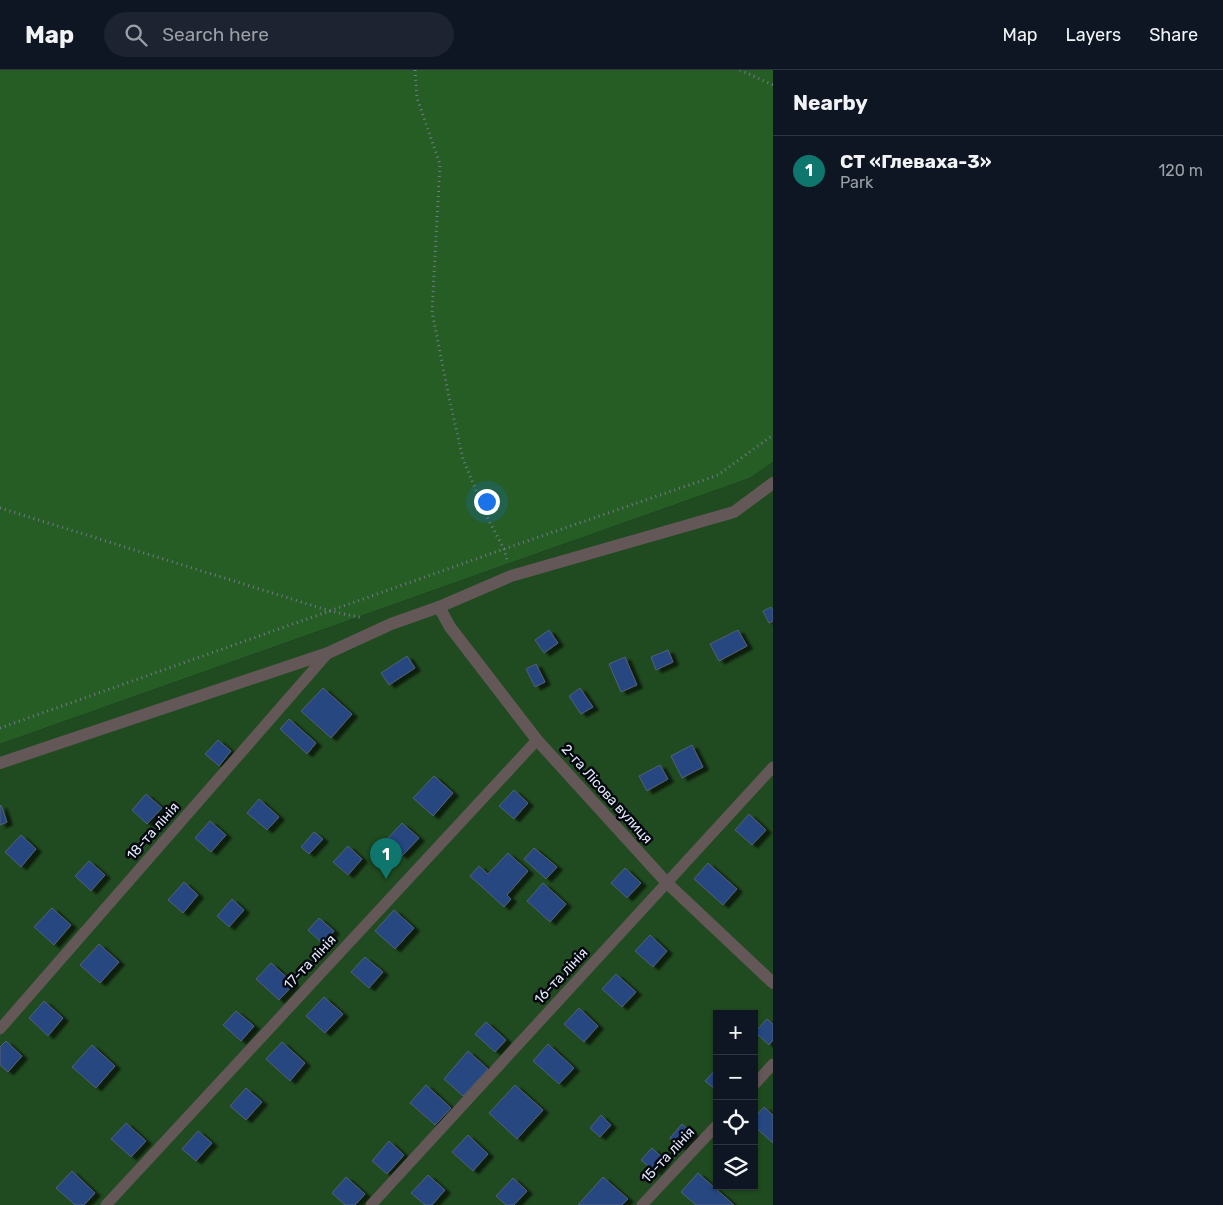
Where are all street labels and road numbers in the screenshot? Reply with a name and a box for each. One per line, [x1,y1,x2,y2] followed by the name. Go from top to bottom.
[558,741,656,847] street label: 2-га Лісова вулиця
[123,799,183,863] street label: 18-та лінія
[280,931,340,993] street label: 17-та лінія
[531,944,591,1008] street label: 16-та лінія
[638,1123,698,1187] street label: 15-та лінія

